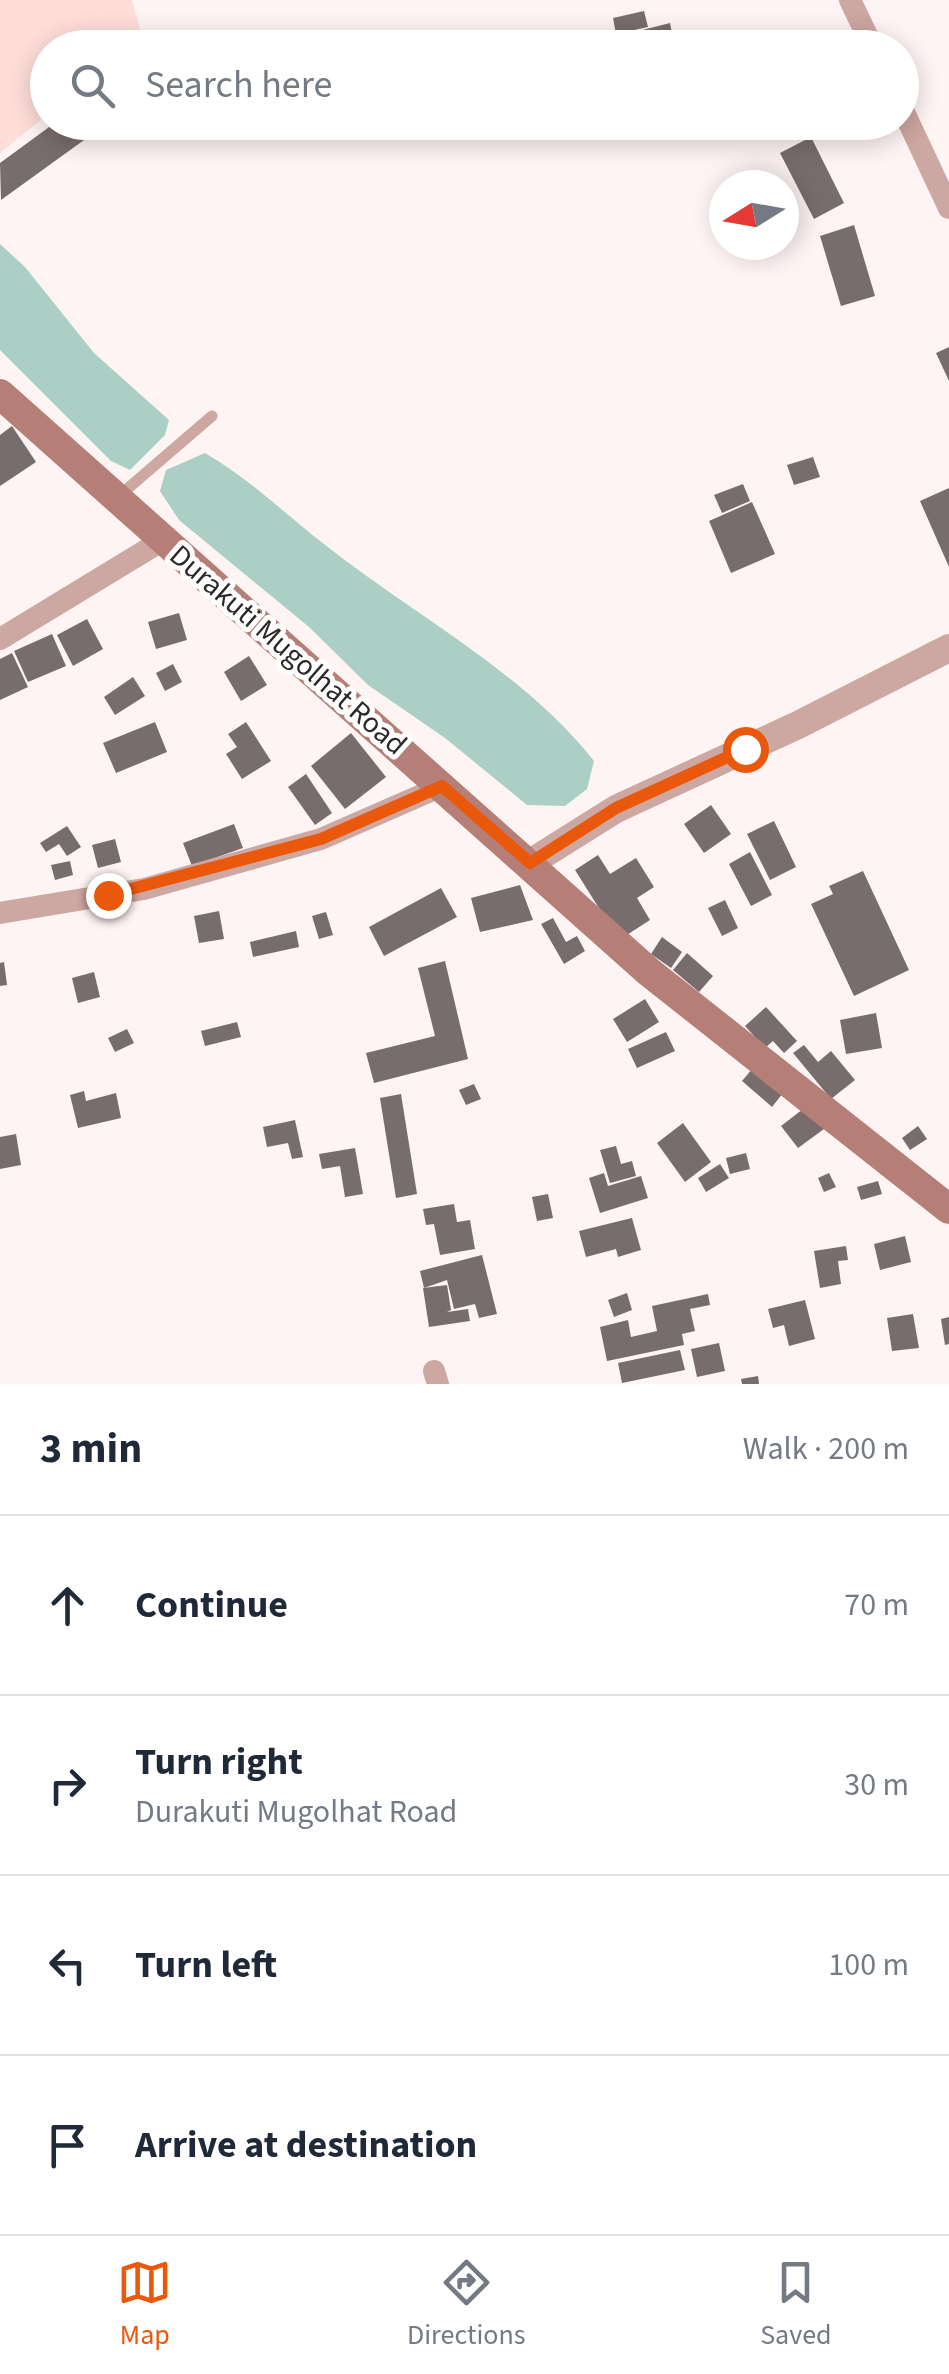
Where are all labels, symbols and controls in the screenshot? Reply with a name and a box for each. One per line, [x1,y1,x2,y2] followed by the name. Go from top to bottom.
[30,30,919,140] search box
[65,58,120,113] icon: search
[145,58,332,112] text: Search here
[709,170,799,260] north arrow
[160,535,416,765] street label: Durakuti Mugolhat Road
[723,727,769,773] route start
[86,873,132,919] route end
[40,1419,142,1479] text: 3 min
[743,1426,909,1472] text: Walk · 200 m
[40,1578,95,1633] icon: ahead
[135,1578,288,1632] text: Continue
[844,1582,909,1628] text: 70 m
[135,1735,303,1789] text: Turn right
[40,1758,95,1813] icon: right
[844,1762,909,1808] text: 30 m
[135,1789,457,1835] text: Durakuti Mugolhat Road
[40,1938,95,1993] icon: left
[135,1938,277,1992] text: Turn left
[828,1942,909,1988] text: 100 m
[40,2118,95,2173] icon: arrive
[135,2118,477,2172] text: Arrive at destination
[117,2255,172,2355] tab: Map
[407,2255,526,2355] tab: Directions
[760,2255,832,2355] tab: Saved

